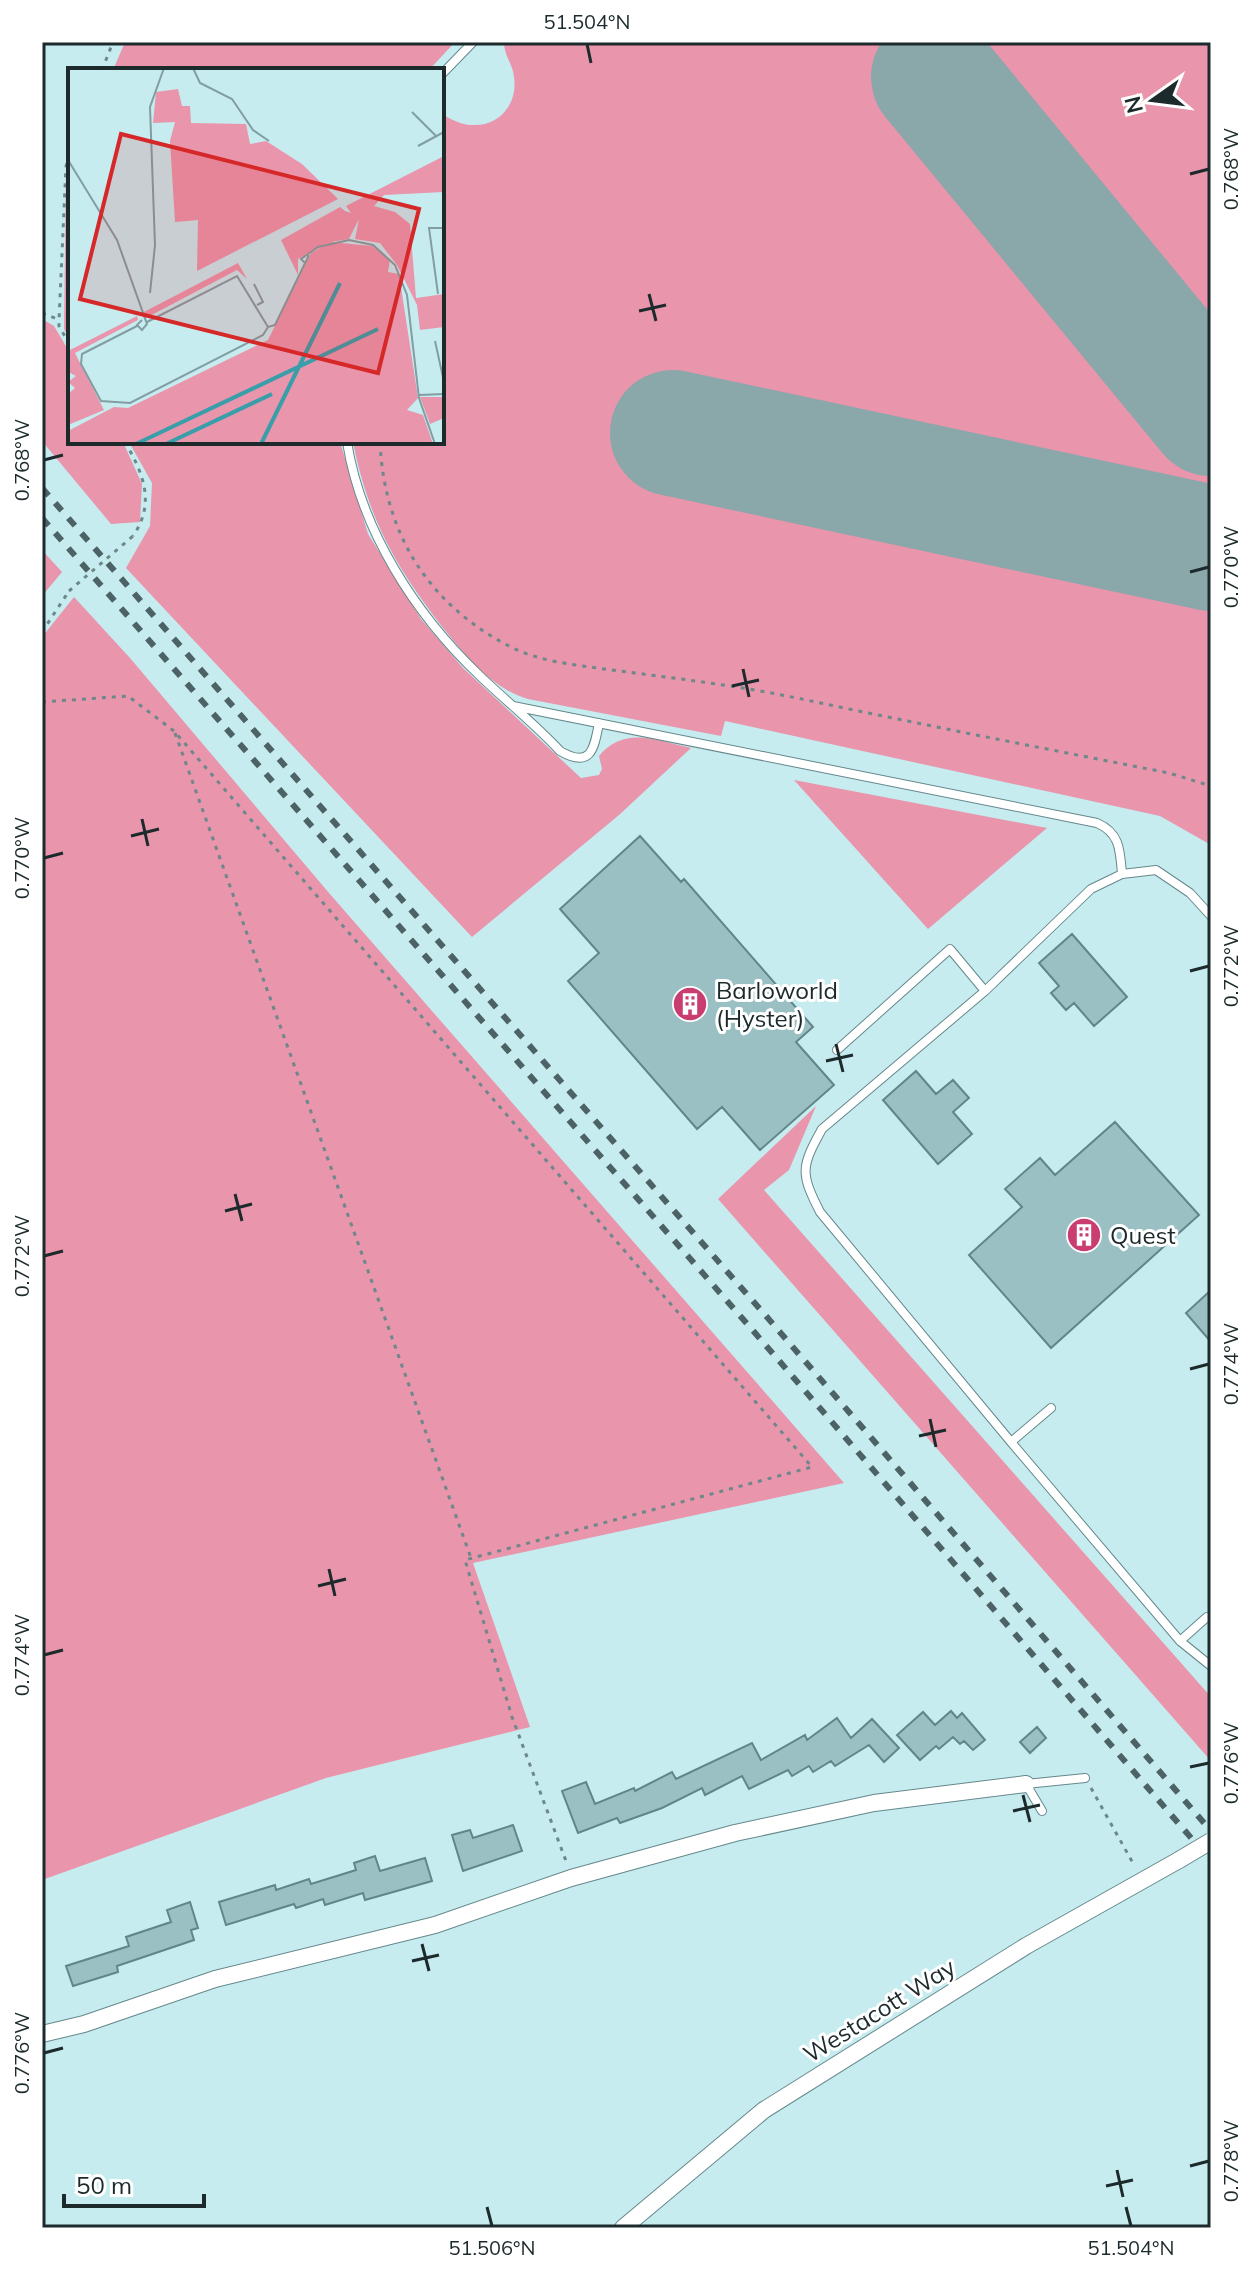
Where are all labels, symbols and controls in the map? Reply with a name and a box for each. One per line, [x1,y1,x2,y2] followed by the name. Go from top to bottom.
[544,9,630,34] text: 51.504°N
[1113,60,1193,140] north arrow
[68,68,444,444] inset map
[1118,93,1149,116] text: N
[1218,128,1243,210] text: 0.768°W
[9,419,34,501] text: 0.768°W
[1218,526,1243,608] text: 0.770°W
[9,817,34,899] text: 0.770°W
[1218,925,1243,1007] text: 0.772°W
[716,975,838,1033] place label: Barloworld (Hyster)
[671,985,709,1023] building icon: Barloworld (Hyster)
[9,1215,34,1297] text: 0.772°W
[1065,1216,1103,1254] building icon: Quest
[1110,1220,1176,1250] place label: Quest
[1218,1323,1243,1405] text: 0.774°W
[9,1614,34,1696] text: 0.774°W
[1218,1722,1243,1804] text: 0.776°W
[798,1951,961,2069] street label: Westacott Way
[9,2012,34,2094] text: 0.776°W
[1218,2120,1243,2202] text: 0.778°W
[64,2158,204,2208] scale bar
[76,2170,132,2200] text: 50 m
[449,2235,535,2260] text: 51.506°N
[1088,2235,1174,2260] text: 51.504°N

